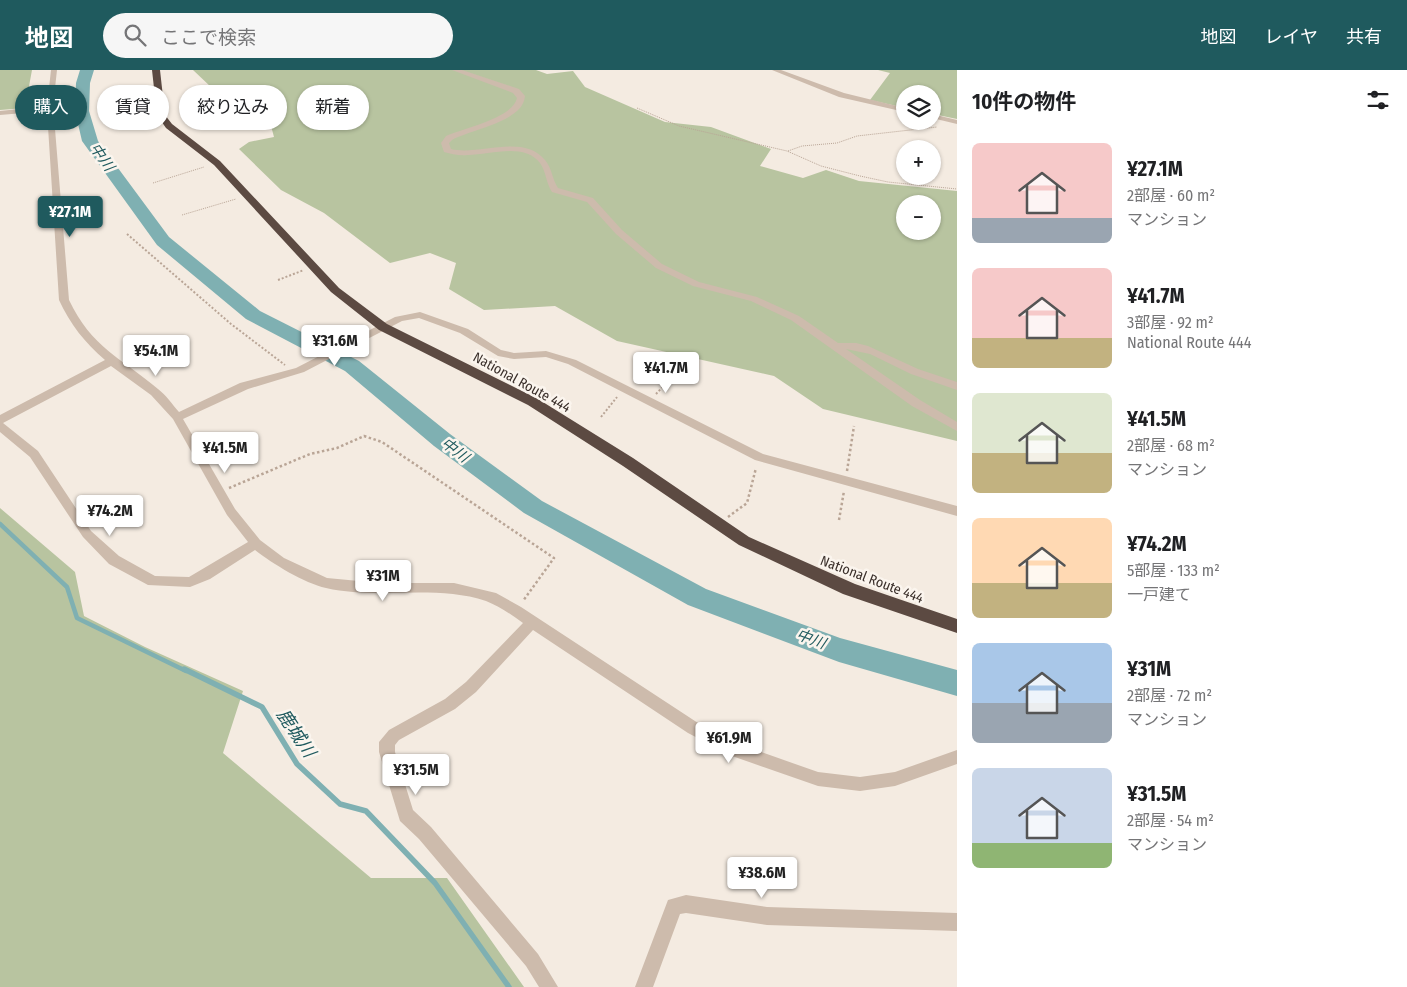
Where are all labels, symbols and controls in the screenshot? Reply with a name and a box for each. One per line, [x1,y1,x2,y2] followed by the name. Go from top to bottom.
[103,13,453,58] search box
[121,21,149,49] icon: search
[25,24,73,52] text: 地図
[161,26,256,49] text: ここで検索
[1201,26,1237,48] text: 地図
[1265,26,1318,48] text: レイヤ
[1346,26,1382,48] text: 共有
[15,85,87,130] chip: 購入
[97,85,169,130] chip: 賃貸
[179,85,287,130] chip: 絞り込み
[297,85,369,130] chip: 新着
[896,85,941,240] map controls
[896,85,941,130] button: layers
[1364,86,1392,114] icon: filters
[972,89,1076,115] text: 10件の物件
[86,140,119,176] water label: 中川
[896,140,941,185] button: +
[1127,156,1183,182] text: ¥27.1M
[1012,163,1072,223] icon: home
[1127,186,1215,205] text: 2部屋 · 60 m²
[896,195,941,240] button: −
[29,196,111,238] pin: ¥27.1M
[49,202,91,221] text: ¥27.1M
[1127,210,1207,229] text: マンション
[1127,283,1185,309] text: ¥41.7M
[1012,288,1072,348] icon: home
[1127,313,1213,332] text: 3部屋 · 92 m²
[294,324,376,367] pin: ¥31.6M
[312,331,358,350] text: ¥31.6M
[1127,333,1251,352] text: National Route 444
[115,334,197,377] pin: ¥54.1M
[134,341,178,360] text: ¥54.1M
[470,349,574,416] street label: National Route 444
[625,352,707,394] pin: ¥41.7M
[644,358,688,377] text: ¥41.7M
[1127,406,1186,432] text: ¥41.5M
[1012,413,1072,473] icon: home
[184,432,266,474] pin: ¥41.5M
[438,434,474,467] water label: 中川
[1127,436,1215,455] text: 2部屋 · 68 m²
[202,438,248,457] text: ¥41.5M
[1127,460,1207,479] text: マンション
[69,494,151,537] pin: ¥74.2M
[87,501,133,520] text: ¥74.2M
[1127,531,1187,557] text: ¥74.2M
[1012,538,1072,598] icon: home
[818,552,926,607] street label: National Route 444
[353,560,413,602] pin: ¥31M
[1127,561,1220,580] text: 5部屋 · 133 m²
[366,566,400,585] text: ¥31M
[1127,585,1191,604] text: 一戸建て
[794,625,830,653] water label: 中川
[1127,656,1171,682] text: ¥31M
[1012,663,1072,723] icon: home
[1127,686,1212,705] text: 2部屋 · 72 m²
[272,704,321,763] water label: 鹿城川
[1127,710,1207,729] text: マンション
[688,722,770,764] pin: ¥61.9M
[706,728,752,747] text: ¥61.9M
[375,754,457,796] pin: ¥31.5M
[393,760,439,779] text: ¥31.5M
[1127,781,1187,807] text: ¥31.5M
[1012,788,1072,848] icon: home
[1127,811,1214,830] text: 2部屋 · 54 m²
[1127,835,1207,854] text: マンション
[721,856,803,899] pin: ¥38.6M
[738,863,786,882] text: ¥38.6M

